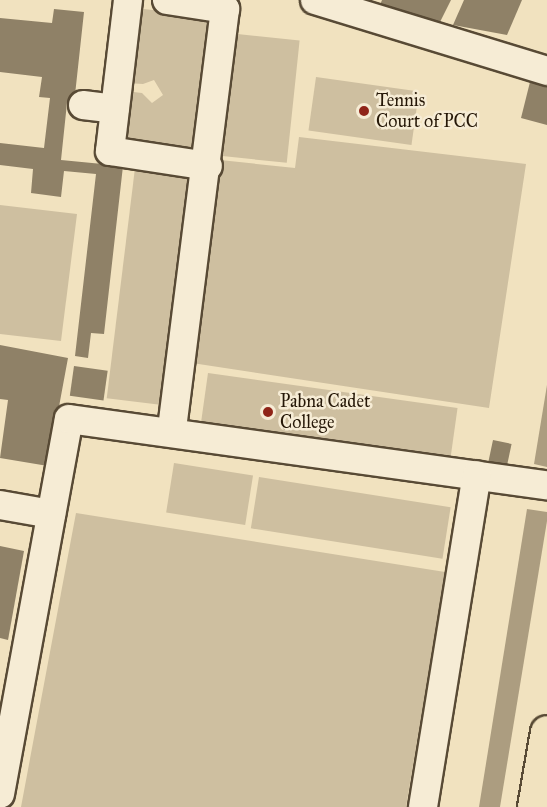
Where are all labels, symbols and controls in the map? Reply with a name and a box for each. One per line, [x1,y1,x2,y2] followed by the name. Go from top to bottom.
[376,90,478,132] place label: Tennis Court of PCC
[357,104,371,118] marker: Tennis Court of PCC
[280,391,370,434] place label: Pabna Cadet College
[261,405,275,419] marker: Pabna Cadet College

